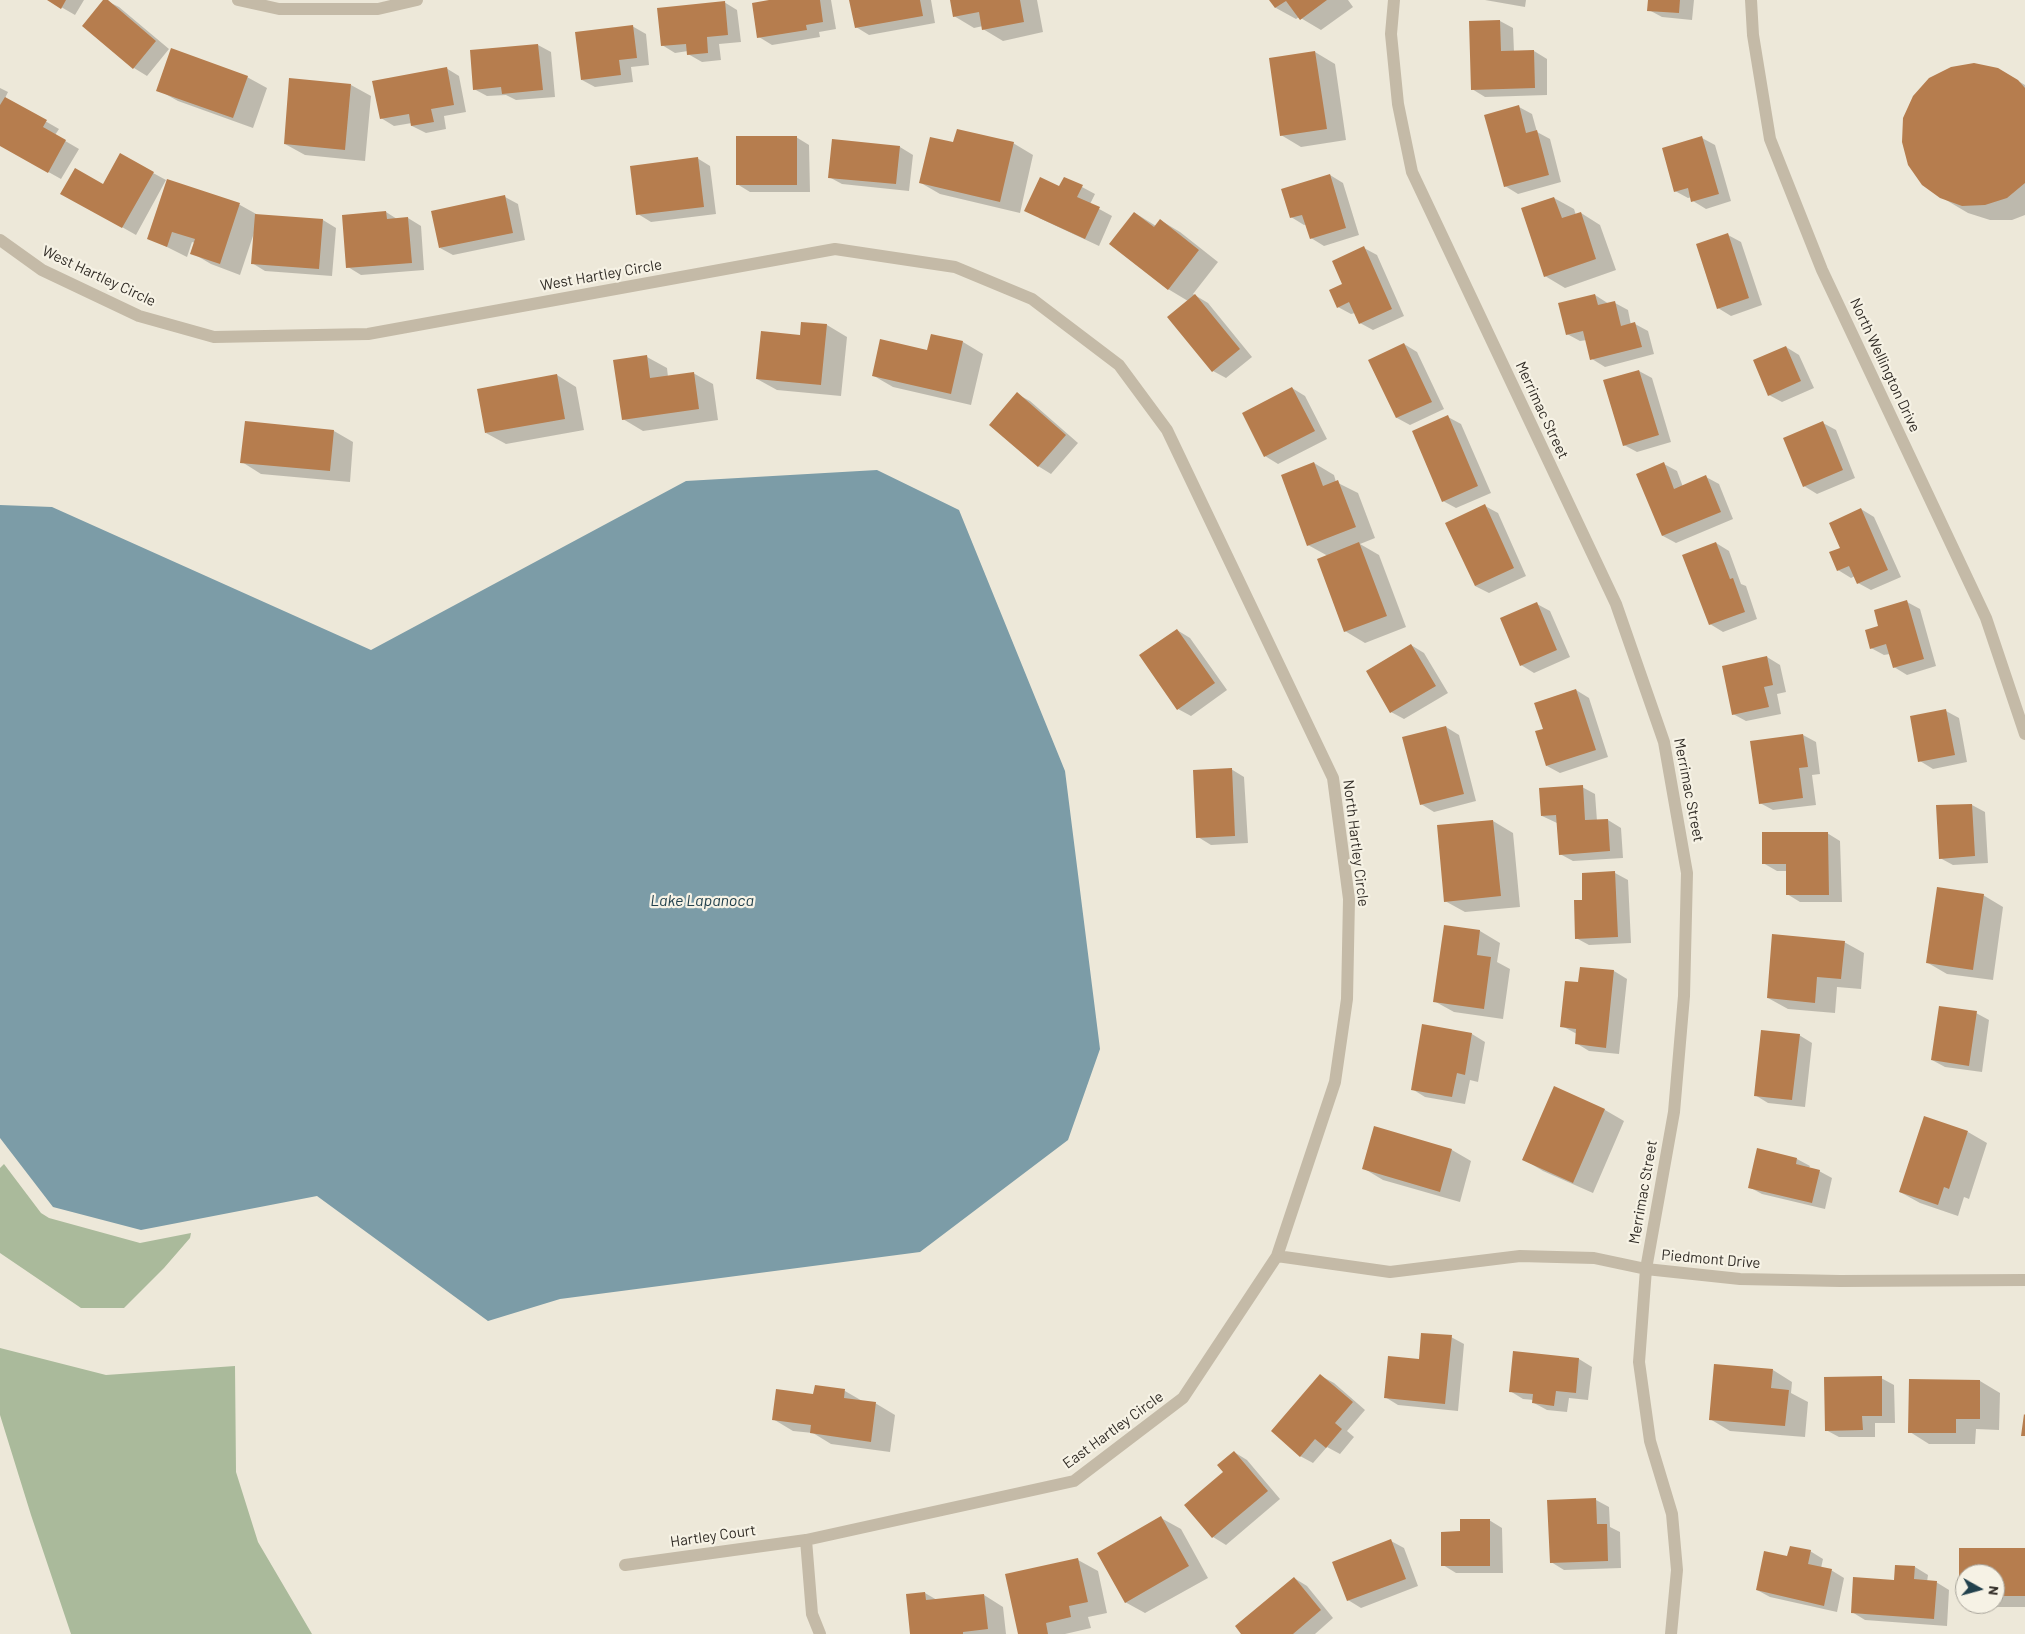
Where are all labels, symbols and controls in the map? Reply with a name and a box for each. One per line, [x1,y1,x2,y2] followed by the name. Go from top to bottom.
[39,242,159,310] street label: West Hartley Circle
[539,255,663,295] street label: West Hartley Circle
[1846,295,1924,435] street label: North Wellington Drive
[1512,358,1572,462] street label: Merrimac Street
[1670,737,1708,843] street label: Merrimac Street
[1339,778,1373,908] street label: North Hartley Circle
[650,891,754,911] water label: Lake Lapanoca
[1625,1139,1661,1245] street label: Merrimac Street
[1661,1246,1761,1272] street label: Piedmont Drive
[1059,1388,1167,1472] street label: East Hartley Circle
[669,1521,757,1551] street label: Hartley Court
[1955,1564,2005,1614] north arrow
[1985,1585,2003,1596] text: N

